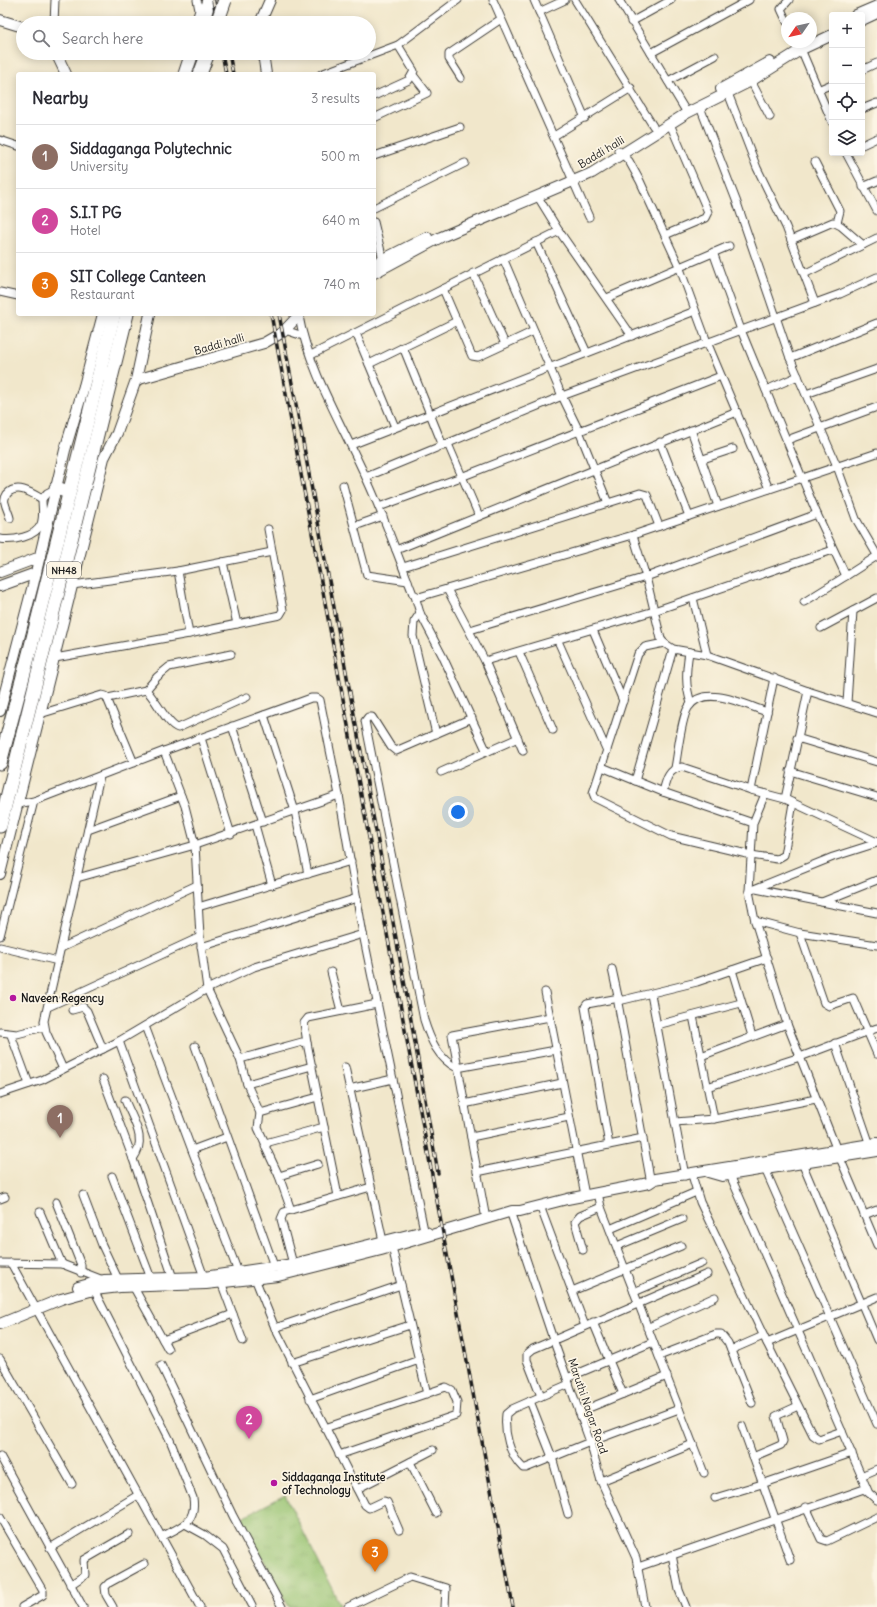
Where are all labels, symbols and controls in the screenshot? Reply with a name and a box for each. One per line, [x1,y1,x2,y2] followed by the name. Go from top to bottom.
[781,12,817,48] north arrow
[829,12,865,156] map controls
[829,12,865,48] button: +
[16,16,376,60] search box
[30,27,52,49] icon: search
[62,29,143,48] text: Search here
[829,48,865,84] button: −
[829,84,865,120] button: locate
[32,87,88,109] text: Nearby
[311,90,360,107] text: 3 results
[829,120,865,156] button: layers
[575,133,627,171] street label: Baddi halli
[70,139,232,158] text: Siddaganga Polytechnic
[42,148,48,165] text: 1
[321,148,360,165] text: 500 m
[70,158,128,175] text: University
[70,203,122,222] text: S.I.T PG
[41,212,49,229] text: 2
[322,212,360,229] text: 640 m
[70,222,101,239] text: Hotel
[70,267,206,286] text: SIT College Canteen
[41,276,49,293] text: 3
[323,276,360,293] text: 740 m
[70,286,135,303] text: Restaurant
[192,330,246,358] street label: Baddi halli
[47,562,81,578] road number: NH48
[448,802,468,822] your location
[21,991,104,1006] place label: Naveen Regency
[8,993,18,1003] marker: Naveen Regency
[47,1105,73,1138] pin: 1
[565,1356,611,1456] street label: Maruthi Nagar Road
[236,1406,262,1439] pin: 2
[282,1470,386,1498] place label: Siddaganga Institute of Technology
[269,1478,279,1488] marker: Siddaganga Institute of Technology
[362,1539,388,1572] pin: 3

